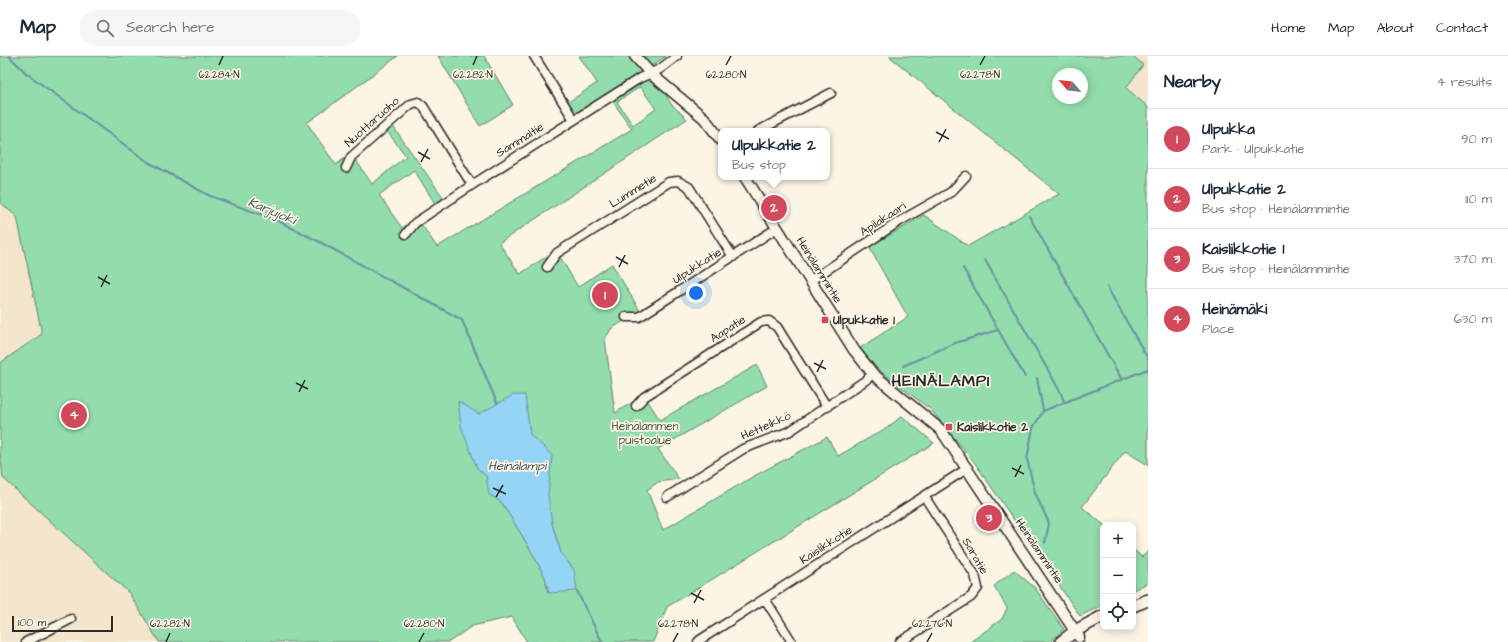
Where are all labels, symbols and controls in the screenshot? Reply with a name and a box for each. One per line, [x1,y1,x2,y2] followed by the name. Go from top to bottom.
[80,10,360,46] search box
[20,14,56,41] text: Map
[94,17,116,39] icon: search
[126,17,215,38] text: Search here
[1271,18,1306,38] text: Home
[1328,18,1354,38] text: Map
[1376,18,1414,38] text: About
[1436,18,1488,38] text: Contact
[199,68,239,82] text: 62.284°N
[453,68,493,82] text: 62.282°N
[706,68,746,82] text: 62.280°N
[960,68,1000,82] text: 62.278°N
[1052,68,1088,104] north arrow
[1164,70,1221,94] text: Nearby
[1437,73,1492,91] text: 4 results
[341,93,403,151] street label: Nuottaruoho
[493,118,548,161] street label: Sammaltie
[1202,119,1255,140] text: Ulpukka
[718,128,830,180] popup
[1176,130,1178,148] text: 1
[1461,130,1492,148] text: 90 m
[732,135,816,156] text: Ulpukkatie 2
[1202,140,1304,158] text: Park · Ulpukkatie
[732,156,786,174] text: Bus stop
[606,170,660,212] street label: Lummetie
[1202,179,1286,200] text: Ulpukkatie 2
[1173,190,1181,208] text: 2
[1465,190,1492,208] text: 110 m
[245,193,300,230] water label: Karjujoki
[761,193,787,223] pin: 2
[856,198,910,240] street label: Apilakaari
[1202,200,1350,218] text: Bus stop · Heinälammintie
[792,234,846,307] street label: Heinälammintie
[1202,239,1284,260] text: Kaislikkotie 1
[669,244,725,288] street label: Ulpukkatie
[1174,250,1180,268] text: 3
[1454,250,1492,268] text: 370 m
[1202,260,1350,278] text: Bus stop · Heinälammintie
[592,280,618,310] pin: 1
[686,283,706,303] your location
[1202,299,1267,320] text: Heinämäki
[1173,310,1181,328] text: 4
[1454,310,1492,328] text: 630 m
[707,311,750,347] street label: Aapatie
[832,312,895,330] place label: Ulpukkatie 1
[820,315,830,325] marker: Ulpukkatie 1
[1202,320,1234,338] text: Place
[891,370,991,392] district label: HEINÄLAMPI
[61,400,87,430] pin: 4
[738,407,794,445] street label: Hetteikkö
[612,418,678,449] park label: Heinälammen puistoalue
[957,419,1028,436] place label: Kaislikkotie 2
[944,422,954,432] marker: Kaislikkotie 2
[488,457,548,475] water label: Heinälampi
[976,503,1002,533] pin: 3
[1011,515,1067,587] street label: Heinälammintie
[796,521,856,568] street label: Kaislikkotie
[1100,522,1136,630] map controls
[1100,522,1136,558] button: +
[958,535,993,578] street label: Saratie
[1100,558,1136,594] button: −
[1100,594,1136,630] button: locate
[12,614,113,633] scale bar
[18,615,46,630] text: 100 m
[150,617,190,631] text: 62.282°N
[404,617,444,631] text: 62.280°N
[658,617,698,631] text: 62.278°N
[912,617,952,631] text: 62.276°N

